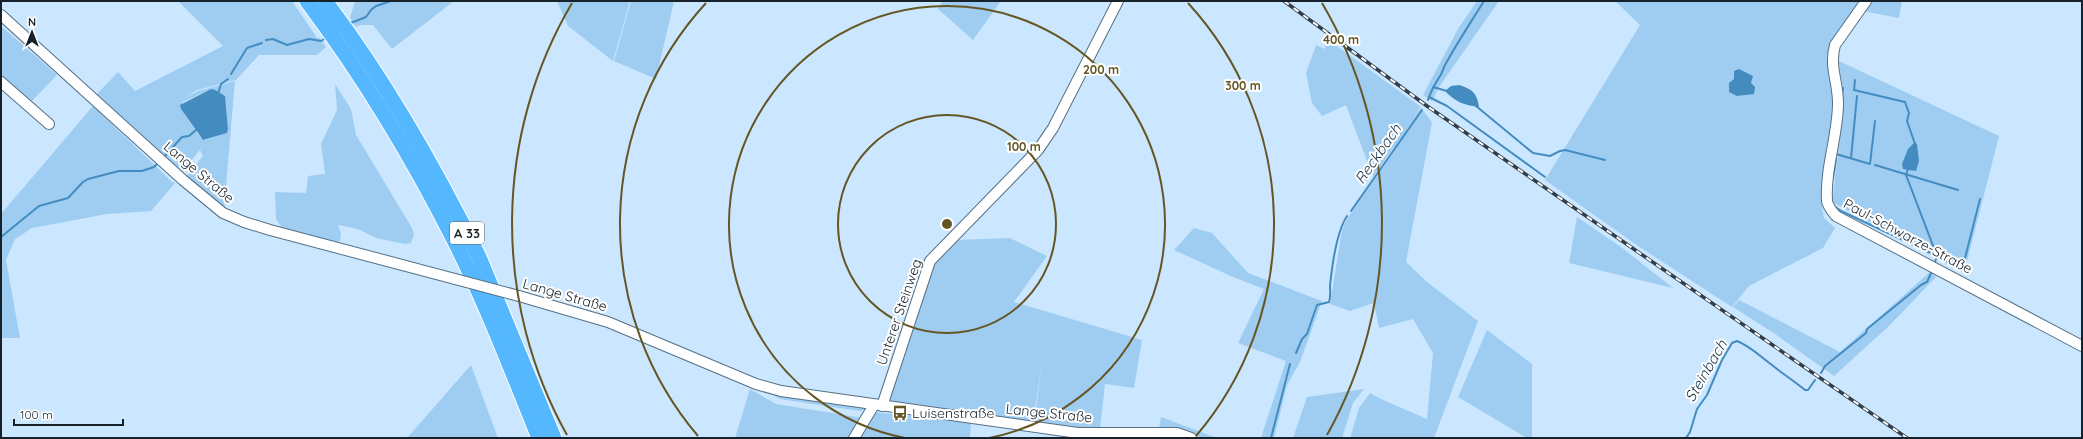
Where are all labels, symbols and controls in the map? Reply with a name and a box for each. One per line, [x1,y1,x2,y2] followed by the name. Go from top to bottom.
[12,12,52,52] north arrow
[28,15,36,29] text: N
[1323,32,1359,47] text: 400 m
[1083,62,1119,77] text: 200 m
[1225,78,1261,93] text: 300 m
[1350,120,1405,187] water label: Reckbach
[160,137,238,207] street label: Lange Straße
[1007,139,1041,154] text: 100 m
[1840,194,1976,278] street label: Paul-Schwarze-Straße
[940,217,954,231] centre of rings
[450,222,484,244] road number: A 33
[872,256,926,368] street label: Unterer Steinweg
[521,274,609,316] street label: Lange Straße
[1680,336,1731,405] water label: Steinbach
[1005,400,1093,427] street label: Lange Straße
[14,401,123,427] scale bar
[891,404,909,422] bus stop icon: Luisenstraße
[912,404,994,422] place label: Luisenstraße
[20,407,53,422] text: 100 m

